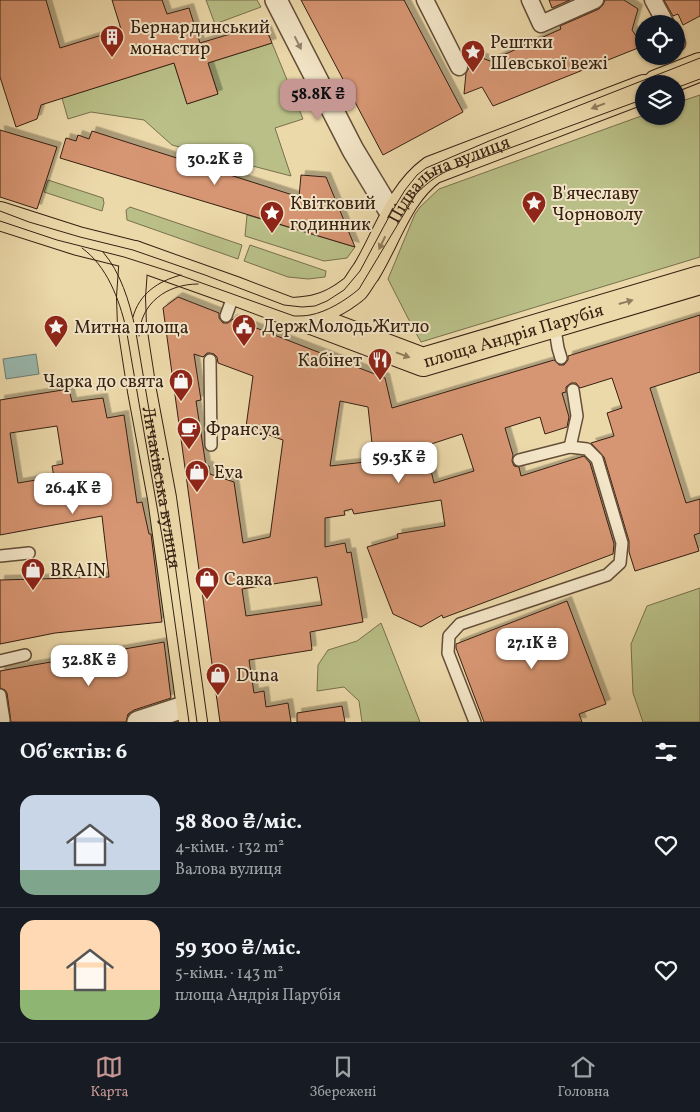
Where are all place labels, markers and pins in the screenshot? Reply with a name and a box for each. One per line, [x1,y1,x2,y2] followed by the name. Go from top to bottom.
[130,16,270,62] place label: Бернардинський монастир
[99,24,125,58] building icon: Бернардинський монастир
[490,31,608,77] place label: Рештки Шевської вежі
[460,39,486,73] place icon: Рештки Шевської вежі
[272,78,364,121] pin: 58.8K ₴
[169,144,261,186] pin: 30.2K ₴
[552,182,643,228] place label: В'ячеславу Чорноволу
[521,190,547,224] place icon: В'ячеславу Чорноволу
[290,192,376,238] place label: Квітковий годинник
[259,200,285,234] place icon: Квітковий годинник
[231,313,257,347] public building icon: ДержМолодьЖитло
[43,314,69,348] place icon: Митна площа
[262,315,429,340] place label: ДержМолодьЖитло
[74,316,189,341] place label: Митна площа
[367,347,393,381] restaurant icon: Кабінет
[297,349,362,374] place label: Кабінет
[168,368,194,402] shop icon: Чарка до свята
[43,370,164,395] place label: Чарка до свята
[176,416,202,450] cafe icon: Франс.уа
[206,418,280,443] place label: Франс.уа
[353,442,445,484] pin: 59.3K ₴
[184,459,210,493] shop icon: Eva
[214,461,243,486] place label: Eva
[27,472,119,515] pin: 26.4K ₴
[20,557,46,591] shop icon: BRAIN
[50,559,106,584] place label: BRAIN
[194,566,220,600] shop icon: Савка
[224,568,272,593] place label: Савка
[486,628,578,670] pin: 27.1K ₴
[43,644,135,687] pin: 32.8K ₴
[205,662,231,696] shop icon: Duna
[236,664,279,689] place label: Duna

